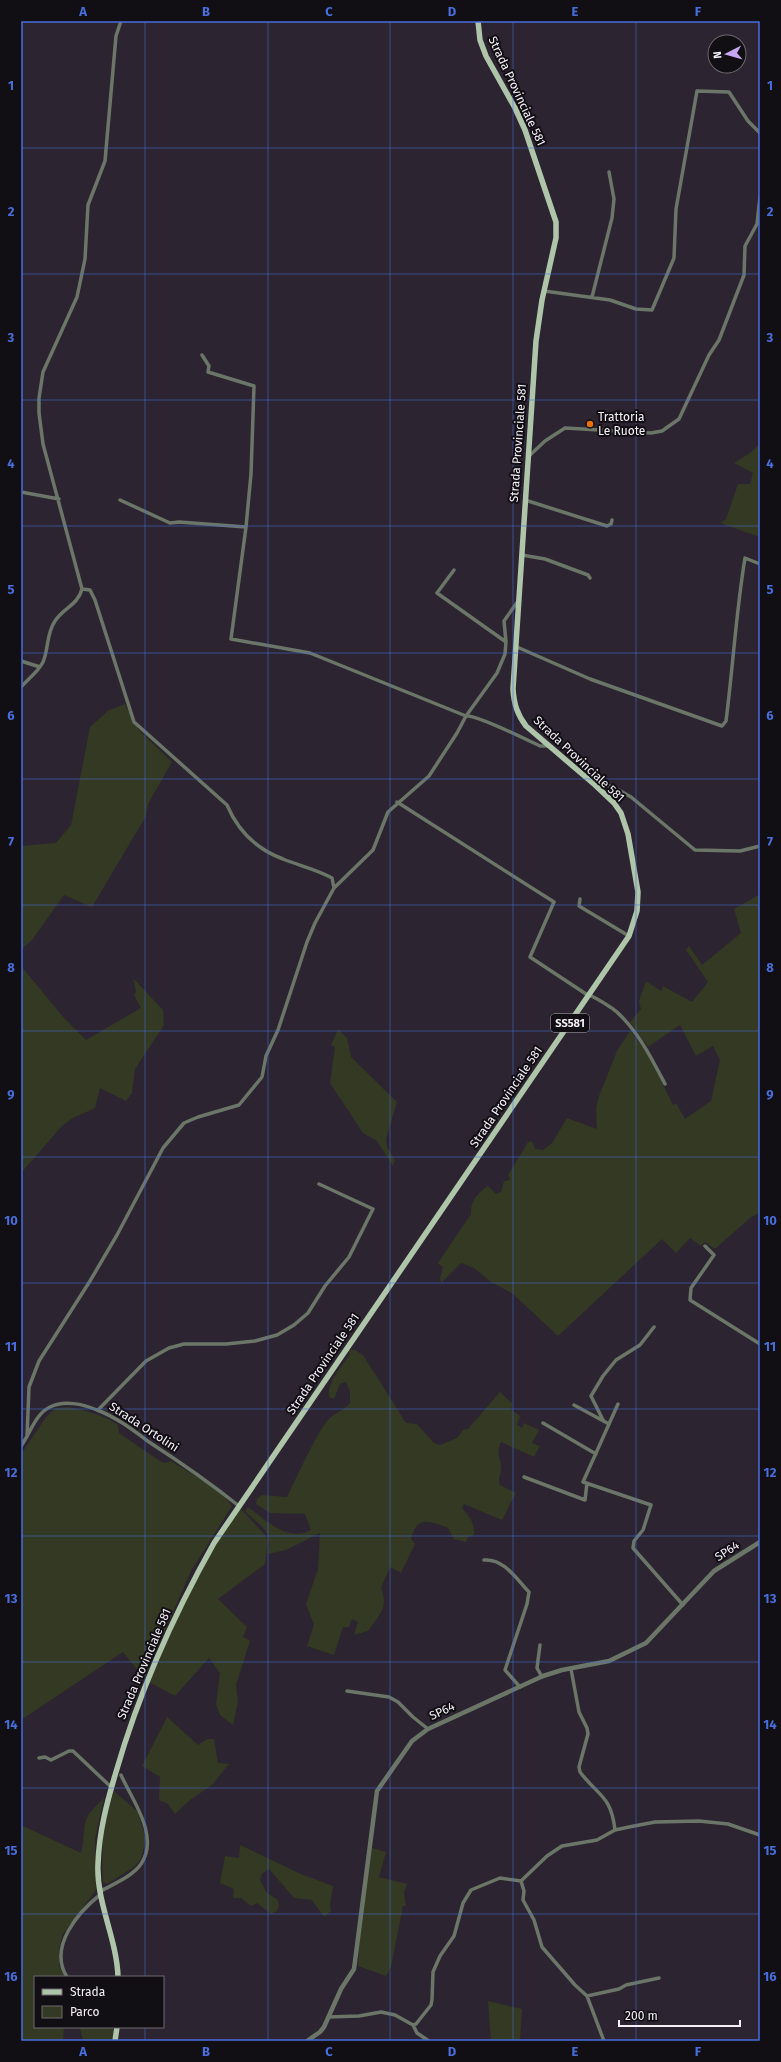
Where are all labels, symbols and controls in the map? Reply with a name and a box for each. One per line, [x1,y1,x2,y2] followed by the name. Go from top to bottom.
[78,4,87,19] text: A
[202,4,210,19] text: B
[325,4,333,19] text: C
[448,4,457,19] text: D
[572,4,579,19] text: E
[695,4,702,19] text: F
[486,34,548,148] street label: Strada Provinciale 581
[707,34,747,74] north arrow
[711,51,724,59] text: N
[8,78,14,93] text: 1
[767,78,773,93] text: 1
[8,204,15,219] text: 2
[767,204,774,219] text: 2
[7,330,15,345] text: 3
[766,330,774,345] text: 3
[507,383,529,503] street label: Strada Provinciale 581
[598,410,645,438] place label: Trattoria Le Ruote
[585,419,595,429] marker: Trattoria Le Ruote
[7,456,15,471] text: 4
[766,456,774,471] text: 4
[8,582,15,597] text: 5
[767,582,774,597] text: 5
[7,708,15,723] text: 6
[766,708,774,723] text: 6
[531,713,627,805] street label: Strada Provinciale 581
[8,834,14,849] text: 7
[767,834,773,849] text: 7
[7,960,15,975] text: 8
[766,960,774,975] text: 8
[551,1014,589,1032] road number: SS581
[467,1044,545,1150] street label: Strada Provinciale 581
[7,1087,15,1102] text: 9
[766,1087,774,1102] text: 9
[4,1213,18,1228] text: 10
[763,1213,777,1228] text: 10
[284,1311,362,1417] street label: Strada Provinciale 581
[5,1339,17,1354] text: 11
[764,1339,776,1354] text: 11
[107,1399,181,1455] street label: Strada Ortolini
[5,1465,18,1480] text: 12
[764,1465,777,1480] text: 12
[712,1538,742,1564] street label: SP64
[5,1591,18,1606] text: 13
[764,1591,777,1606] text: 13
[114,1607,174,1721] street label: Strada Provinciale 581
[427,1699,457,1723] street label: SP64
[4,1717,18,1732] text: 14
[763,1717,777,1732] text: 14
[4,1843,18,1858] text: 15
[763,1843,777,1858] text: 15
[4,1969,18,1984] text: 16
[763,1969,777,1984] text: 16
[34,1976,164,2028] legend
[70,1985,105,1999] text: Strada
[619,2002,740,2028] scale bar
[70,2005,100,2019] text: Parco
[625,2009,658,2023] text: 200 m
[78,2044,87,2059] text: A
[202,2044,210,2059] text: B
[325,2044,333,2059] text: C
[448,2044,457,2059] text: D
[572,2044,579,2059] text: E
[695,2044,702,2059] text: F

